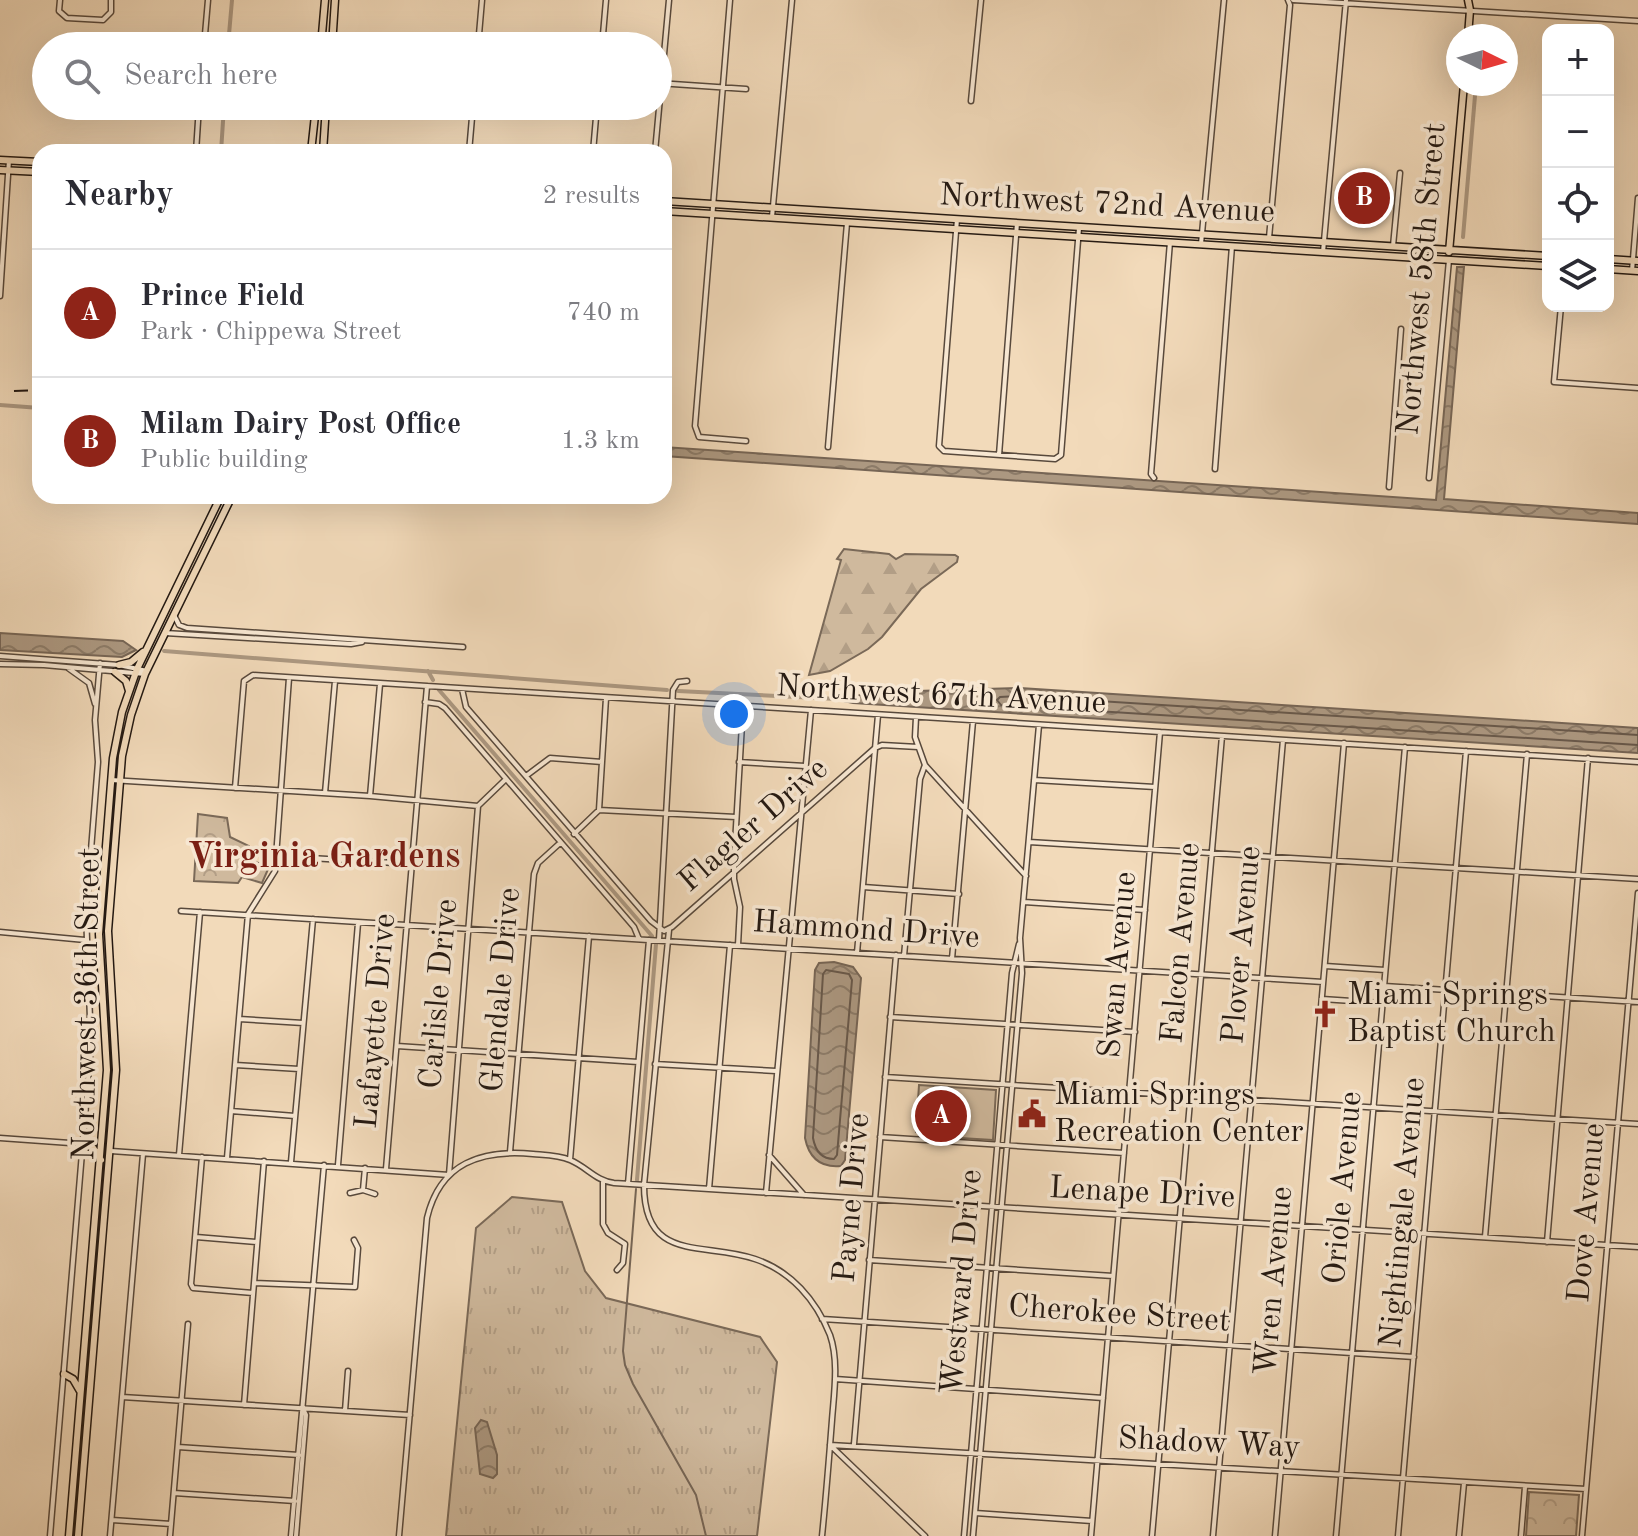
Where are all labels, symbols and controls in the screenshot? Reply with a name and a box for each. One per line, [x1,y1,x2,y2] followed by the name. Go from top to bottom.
[1446,24,1518,96] north arrow
[1542,24,1614,312] map controls
[1542,24,1614,96] button: +
[32,32,672,120] search box
[60,54,104,98] icon: search
[124,61,278,91] text: Search here
[1542,96,1614,168] button: −
[1393,121,1453,437] street label: Northwest 58th Street
[1338,168,1390,228] pin: B
[1542,168,1614,240] button: locate
[64,179,174,213] text: Nearby
[938,180,1276,230] street label: Northwest 72nd Avenue
[542,183,640,209] text: 2 results
[1542,240,1614,312] button: layers
[140,282,305,312] text: Prince Field
[80,300,100,326] text: A
[567,300,640,326] text: 740 m
[140,319,401,345] text: Park · Chippewa Street
[140,410,461,440] text: Milam Dairy Post Office
[81,428,99,454] text: B
[561,428,640,454] text: 1.3 km
[140,447,307,473] text: Public building
[775,671,1107,721] street label: Northwest 67th Avenue
[714,694,754,734] your location
[673,753,835,899] street label: Flagler Drive
[187,840,461,876] district label: Virginia Gardens
[1157,841,1207,1045] street label: Falcon Avenue
[1218,845,1268,1045] street label: Plover Avenue
[69,847,107,1161] street label: Northwest 36th Street
[1095,870,1143,1060] street label: Swan Avenue
[477,886,527,1094] street label: Glendale Drive
[416,898,464,1090] street label: Carlisle Drive
[751,907,981,955] street label: Hammond Drive
[352,912,402,1130] street label: Lafayette Drive
[1347,980,1556,1049] place label: Miami Springs Baptist Church
[1310,999,1340,1029] church icon: Miami Springs Baptist Church
[1376,1076,1432,1350] street label: Nightingale Avenue
[1054,1080,1304,1149] place label: Miami Springs Recreation Center
[915,1086,967,1146] pin: A
[1320,1090,1368,1286] street label: Oriole Avenue
[1017,1099,1047,1129] public building icon: Miami Springs Recreation Center
[830,1112,876,1284] street label: Payne Drive
[1564,1122,1612,1304] street label: Dove Avenue
[937,1168,989,1396] street label: Westward Drive
[1048,1173,1236,1215] street label: Lenape Drive
[1251,1185,1299,1377] street label: Wren Avenue
[1007,1291,1231,1339] street label: Cherokee Street
[1117,1423,1301,1465] street label: Shadow Way

